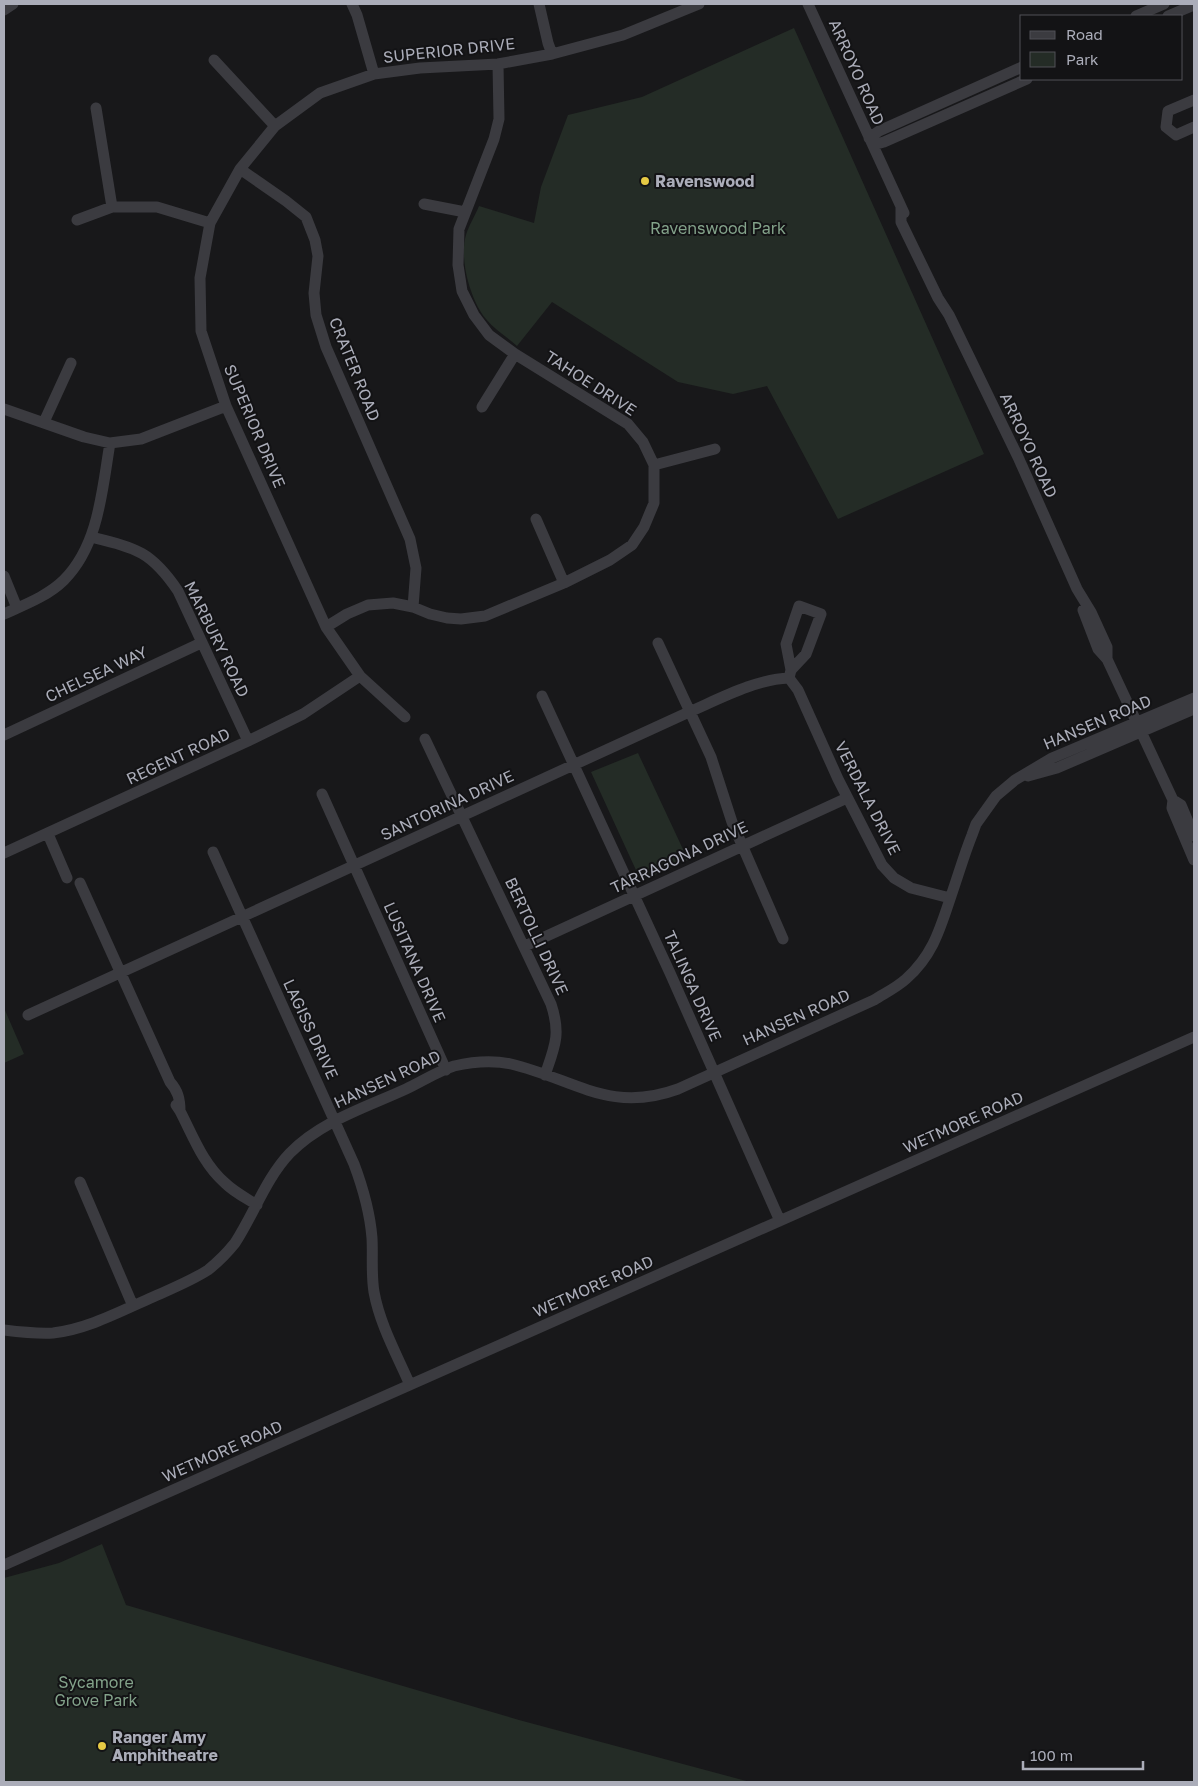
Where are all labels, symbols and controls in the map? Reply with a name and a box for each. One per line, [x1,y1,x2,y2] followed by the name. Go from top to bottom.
[1020,15,1183,80] legend
[825,16,889,128] street label: ARROYO ROAD
[1066,25,1103,43] text: Road
[382,33,516,67] street label: SUPERIOR DRIVE
[1066,50,1099,68] text: Park
[655,171,755,191] place label: Ravenswood
[639,175,651,187] marker: Ravenswood
[650,218,786,238] park label: Ravenswood Park
[325,314,385,424] street label: CRATER ROAD
[542,346,640,420] street label: TAHOE DRIVE
[220,361,290,491] street label: SUPERIOR DRIVE
[996,389,1062,501] street label: ARROYO ROAD
[180,578,254,700] street label: MARBURY ROAD
[42,641,151,706] street label: CHELSEA WAY
[1040,690,1154,754] street label: HANSEN ROAD
[123,723,233,789] street label: REGENT ROAD
[831,738,905,858] street label: VERDALA DRIVE
[377,765,517,845] street label: SANTORINA DRIVE
[607,816,751,898] street label: TARRAGONA DRIVE
[501,874,573,998] street label: BERTOLLI DRIVE
[380,899,450,1025] street label: LUSITANA DRIVE
[660,928,726,1044] street label: TALINGA DRIVE
[279,976,343,1082] street label: LAGISS DRIVE
[739,984,853,1050] street label: HANSEN ROAD
[330,1046,444,1112] street label: HANSEN ROAD
[900,1086,1026,1158] street label: WETMORE ROAD
[530,1250,656,1322] street label: WETMORE ROAD
[159,1415,285,1487] street label: WETMORE ROAD
[54,1672,138,1710] park label: Sycamore Grove Park
[112,1727,218,1765] place label: Ranger Amy Amphitheatre
[1023,1738,1143,1770] scale bar
[96,1740,108,1752] marker: Ranger Amy Amphitheatre
[1030,1746,1073,1764] text: 100 m

